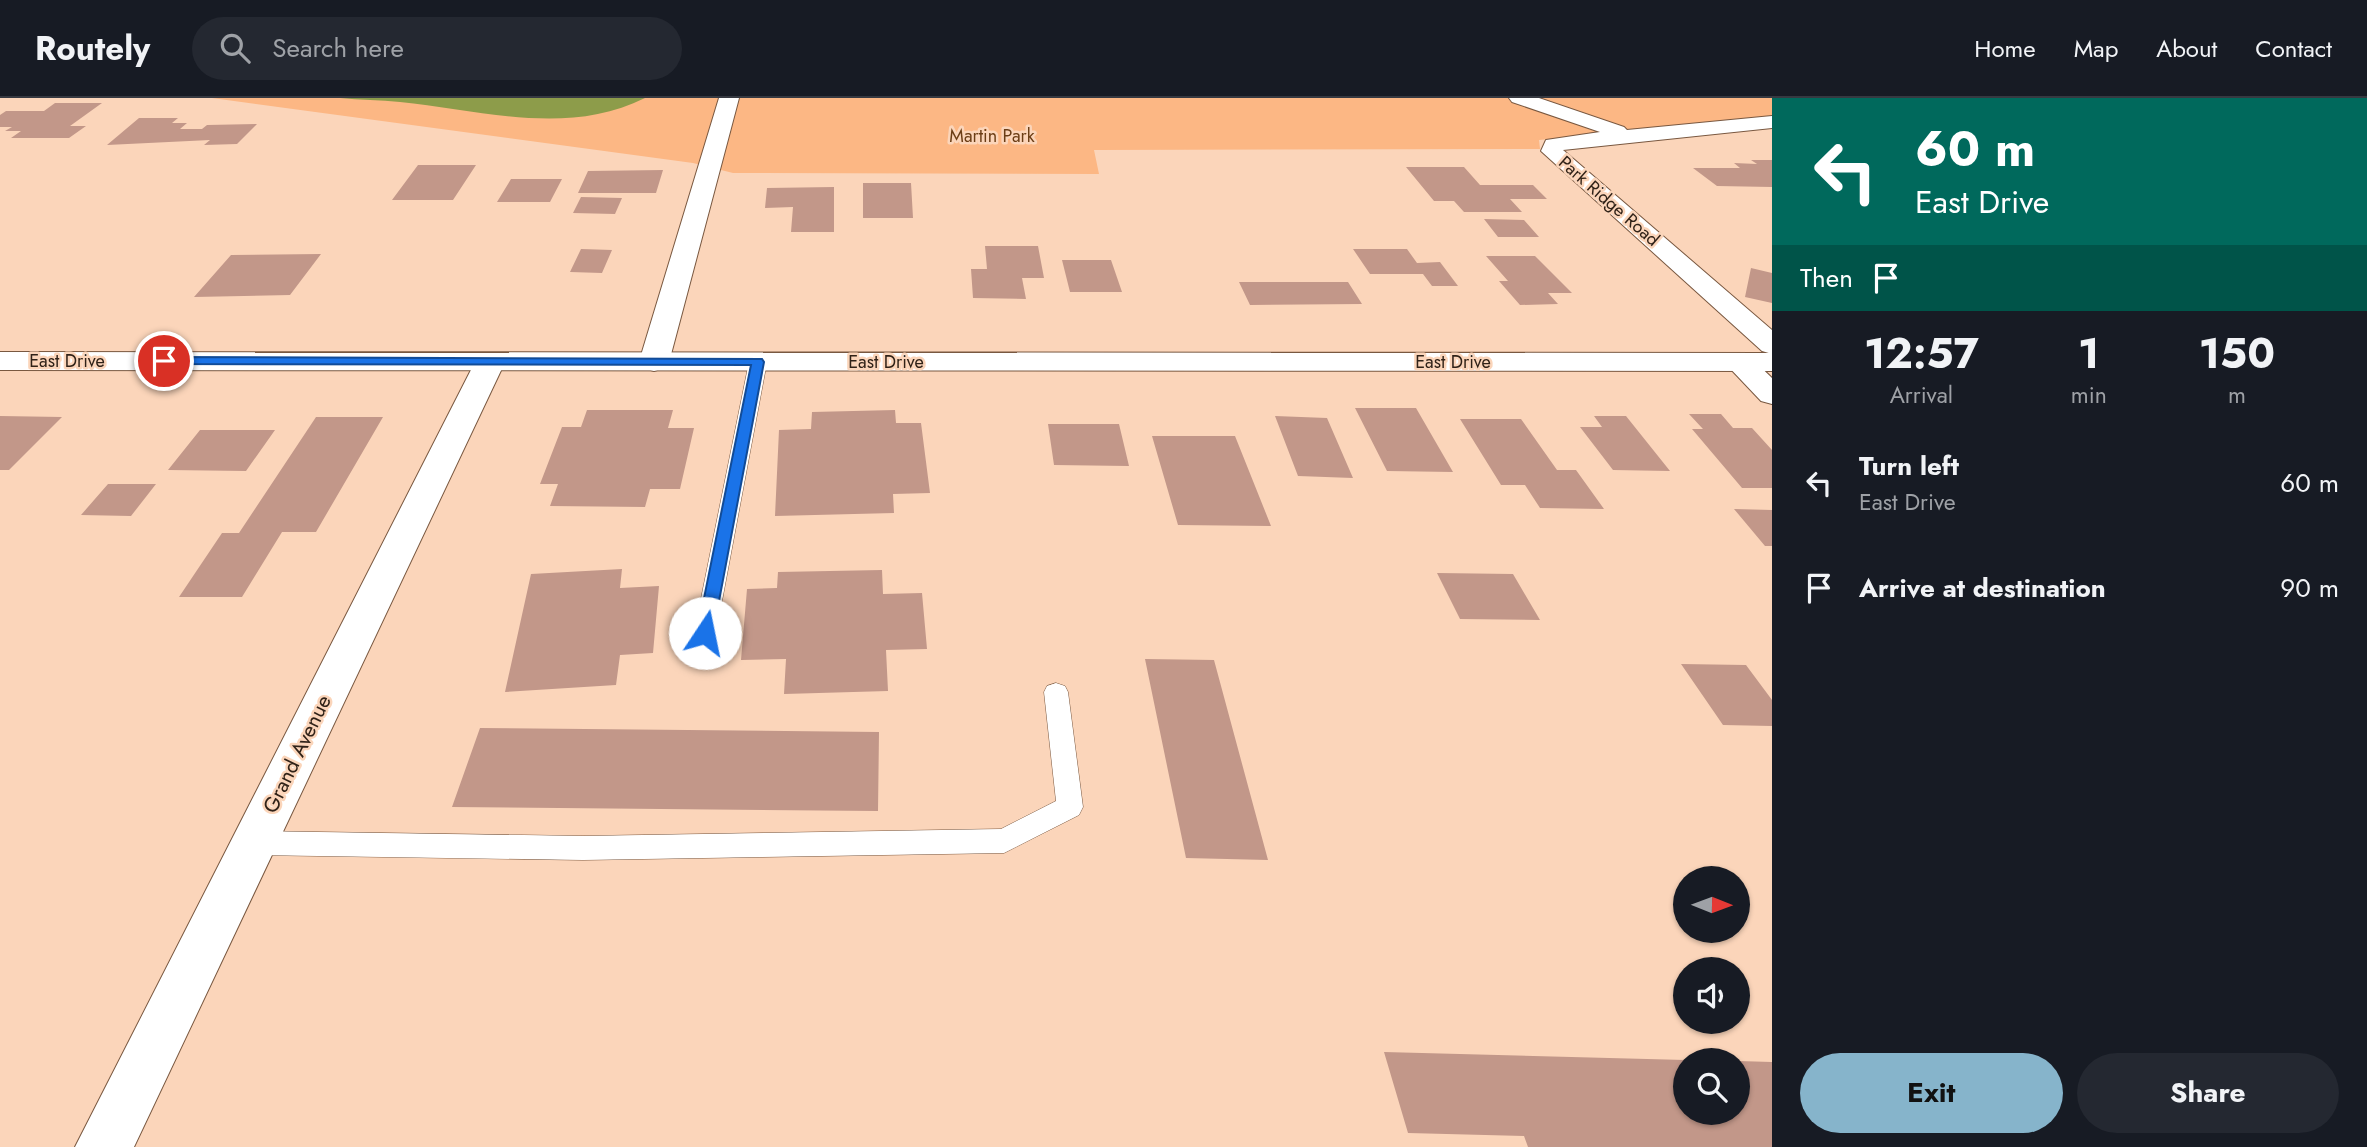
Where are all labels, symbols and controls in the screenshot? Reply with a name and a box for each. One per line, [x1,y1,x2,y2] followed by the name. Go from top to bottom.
[192,17,682,80] search box
[35,25,150,72] text: Routely
[216,29,254,67] icon: search
[272,29,404,67] text: Search here
[1974,31,2036,66] text: Home
[2074,31,2118,66] text: Map
[2156,31,2217,66] text: About
[2255,31,2332,66] text: Contact
[1915,114,2035,184] text: 60 m
[949,123,1035,149] park label: Martin Park
[1800,126,1891,217] icon: left
[1553,150,1665,252] street label: Park Ridge Road
[1915,179,2049,225] text: East Drive
[1800,259,1853,297] text: Then
[1867,259,1905,297] icon: arrive
[1864,323,1979,384] text: 12:57
[2078,323,2099,384] text: 1
[2199,323,2275,384] text: 150
[134,331,194,391] pin
[145,342,183,380] icon: arrive
[29,348,105,374] street label: East Drive
[848,349,924,375] street label: East Drive
[1415,349,1491,375] street label: East Drive
[1890,378,1953,412] text: Arrival
[2071,378,2107,412] text: min
[2228,378,2246,412] text: m
[1859,447,1959,485] text: Turn left
[1800,464,1838,502] icon: left
[2280,464,2339,502] text: 60 m
[1859,485,1956,519] text: East Drive
[1800,569,1838,607] icon: arrive
[1859,569,2106,607] text: Arrive at destination
[2280,569,2339,607] text: 90 m
[668,596,742,670] position arrow
[255,690,339,818] street label: Grand Avenue
[1673,866,1750,943] north arrow
[1673,866,1750,1125] map controls
[1673,957,1750,1034] button: sound
[1673,1048,1750,1125] button: search
[1800,1053,2063,1133] button: Exit
[2077,1053,2339,1133] button: Share

